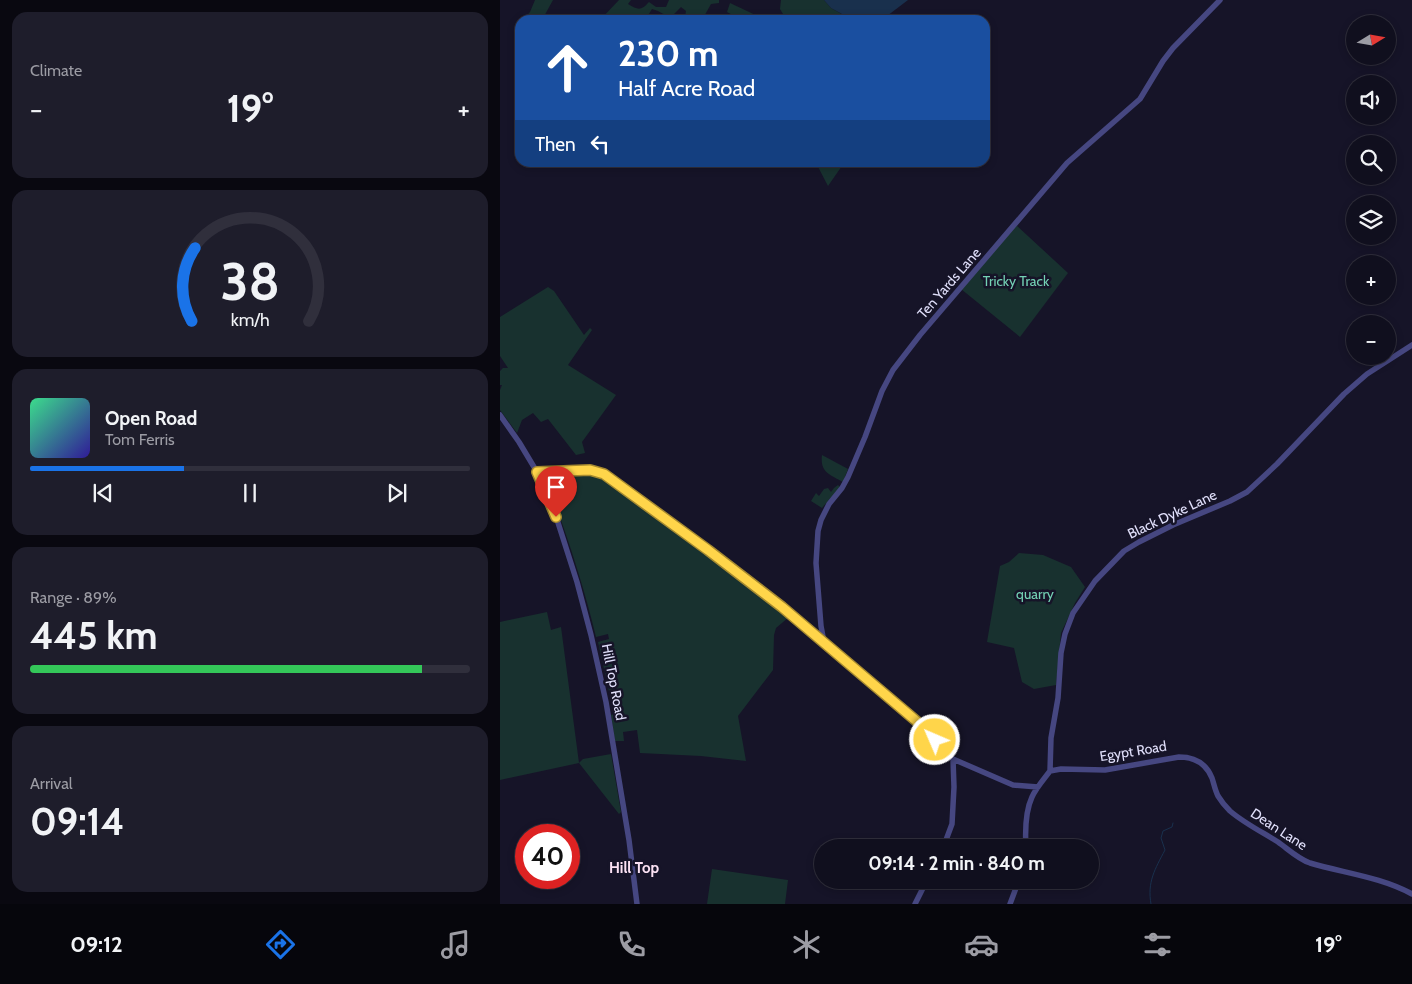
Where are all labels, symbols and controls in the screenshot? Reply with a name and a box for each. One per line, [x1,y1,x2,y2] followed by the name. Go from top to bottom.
[1346,15,1396,65] north arrow
[1346,15,1396,365] map controls
[618,32,718,75] text: 230 m
[535,35,600,100] icon: ahead
[30,61,82,80] text: Climate
[618,75,755,102] text: Half Acre Road
[1346,75,1396,125] button: sound
[227,85,273,132] text: 19°
[30,92,42,126] text: −
[458,92,470,126] text: +
[586,130,614,158] icon: left
[535,133,576,156] text: Then
[1346,135,1396,185] button: search
[1346,195,1396,245] button: layers
[913,244,985,322] street label: Ten Yards Lane
[220,250,280,313] text: 38
[1346,255,1396,305] button: +
[983,272,1050,290] park label: Tricky Track
[230,309,270,330] text: km/h
[1346,315,1396,365] button: −
[105,407,197,430] text: Open Road
[105,430,175,449] text: Tom Ferris
[535,466,577,517] pin
[542,473,570,501] icon: arrive
[89,479,117,507] icon: previous
[236,479,264,507] icon: pause
[383,479,411,507] icon: next
[1125,485,1219,543] street label: Black Dyke Lane
[1016,585,1054,603] park label: quarry
[30,588,117,607] text: Range · 89%
[30,612,158,659] text: 445 km
[598,642,630,722] street label: Hill Top Road
[908,713,960,765] position arrow
[1098,737,1168,765] street label: Egypt Road
[30,774,73,793] text: Arrival
[30,798,124,845] text: 09:14
[1247,804,1311,854] street label: Dean Lane
[515,824,580,889] speed limit sign: 40
[868,852,1045,875] text: 09:14 · 2 min · 840 m
[609,859,659,877] district label: Hill Top
[263,927,298,962] icon: directions
[438,927,473,962] icon: music
[614,927,649,962] icon: phone
[789,927,824,962] icon: climate
[964,927,999,962] icon: car
[1140,927,1175,962] icon: filters
[70,931,123,958] text: 09:12
[1315,931,1342,958] text: 19°

